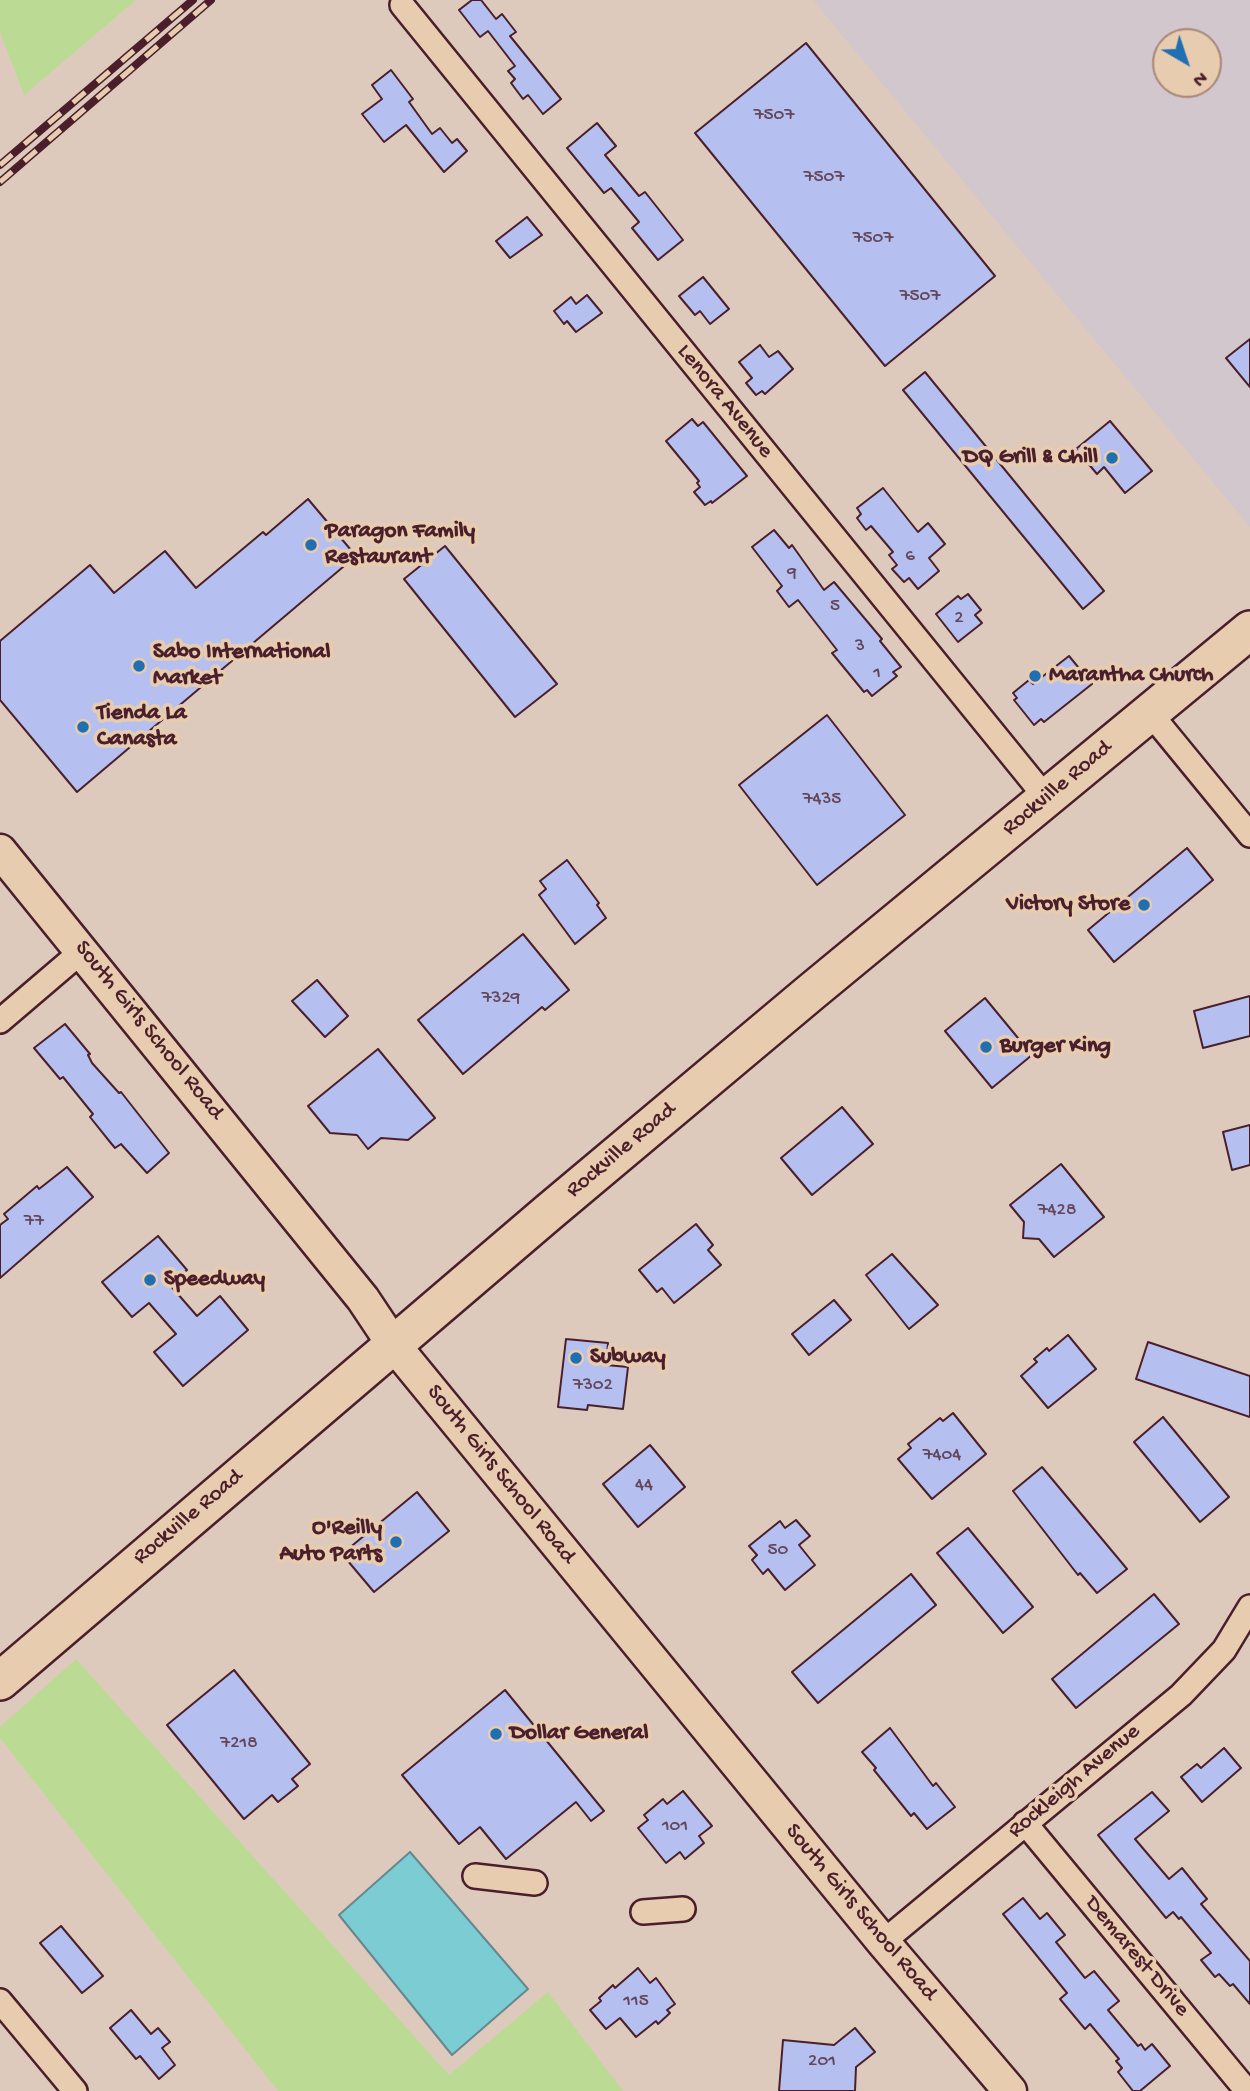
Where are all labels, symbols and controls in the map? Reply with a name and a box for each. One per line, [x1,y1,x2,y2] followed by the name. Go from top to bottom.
[1152,28,1222,98] north arrow
[1187,65,1211,91] text: N
[754,105,794,127] house number: 7507
[804,167,844,189] house number: 7507
[853,228,893,250] house number: 7507
[900,286,940,308] house number: 7507
[670,339,778,465] street label: Lenora Avenue
[963,444,1098,472] place label: DQ Grill & Chill
[1104,450,1120,466] marker: DQ Grill & Chill
[325,518,475,572] place label: Paragon Family Restaurant
[303,537,319,553] marker: Paragon Family Restaurant
[905,546,915,568] house number: 6
[787,563,797,585] house number: 9
[830,596,840,618] house number: 5
[954,608,964,630] house number: 2
[855,636,865,658] house number: 3
[153,639,331,693] place label: Sabo International Market
[131,658,147,674] marker: Sabo International Market
[1049,662,1213,690] place label: Marantha Church
[873,663,881,685] house number: 1
[1027,668,1043,684] marker: Marantha Church
[97,700,187,754] place label: Tienda La Canasta
[75,719,91,735] marker: Tienda La Canasta
[997,735,1119,843] street label: Rockville Road
[803,789,841,811] house number: 7435
[1006,891,1130,919] place label: Victory Store
[1136,897,1152,913] marker: Victory Store
[67,936,229,1126] street label: South Girls School Road
[482,988,520,1010] house number: 7329
[1000,1033,1111,1061] place label: Burger King
[978,1039,994,1055] marker: Burger King
[561,1097,683,1205] street label: Rockville Road
[1038,1200,1076,1222] house number: 7428
[24,1211,44,1233] house number: 77
[164,1266,265,1294] place label: Speedway
[142,1272,158,1288] marker: Speedway
[590,1344,666,1372] place label: Subway
[568,1350,584,1366] marker: Subway
[573,1375,613,1397] house number: 7302
[419,1380,581,1570] street label: South Girls School Road
[923,1445,961,1467] house number: 7404
[128,1464,250,1572] street label: Rockville Road
[635,1475,653,1497] house number: 44
[279,1515,382,1569] place label: O'Reilly Auto Parts
[388,1534,404,1550] marker: O'Reilly Auto Parts
[768,1540,788,1562] house number: 50
[1003,1719,1147,1845] street label: Rockleigh Avenue
[510,1720,649,1748] place label: Dollar General
[488,1726,504,1742] marker: Dollar General
[220,1733,258,1755] house number: 7218
[662,1816,688,1838] house number: 101
[778,1819,942,2007] street label: South Girls School Road
[1077,1891,1195,2023] street label: Demarest Drive
[623,1991,649,2013] house number: 115
[808,2051,836,2073] house number: 201

